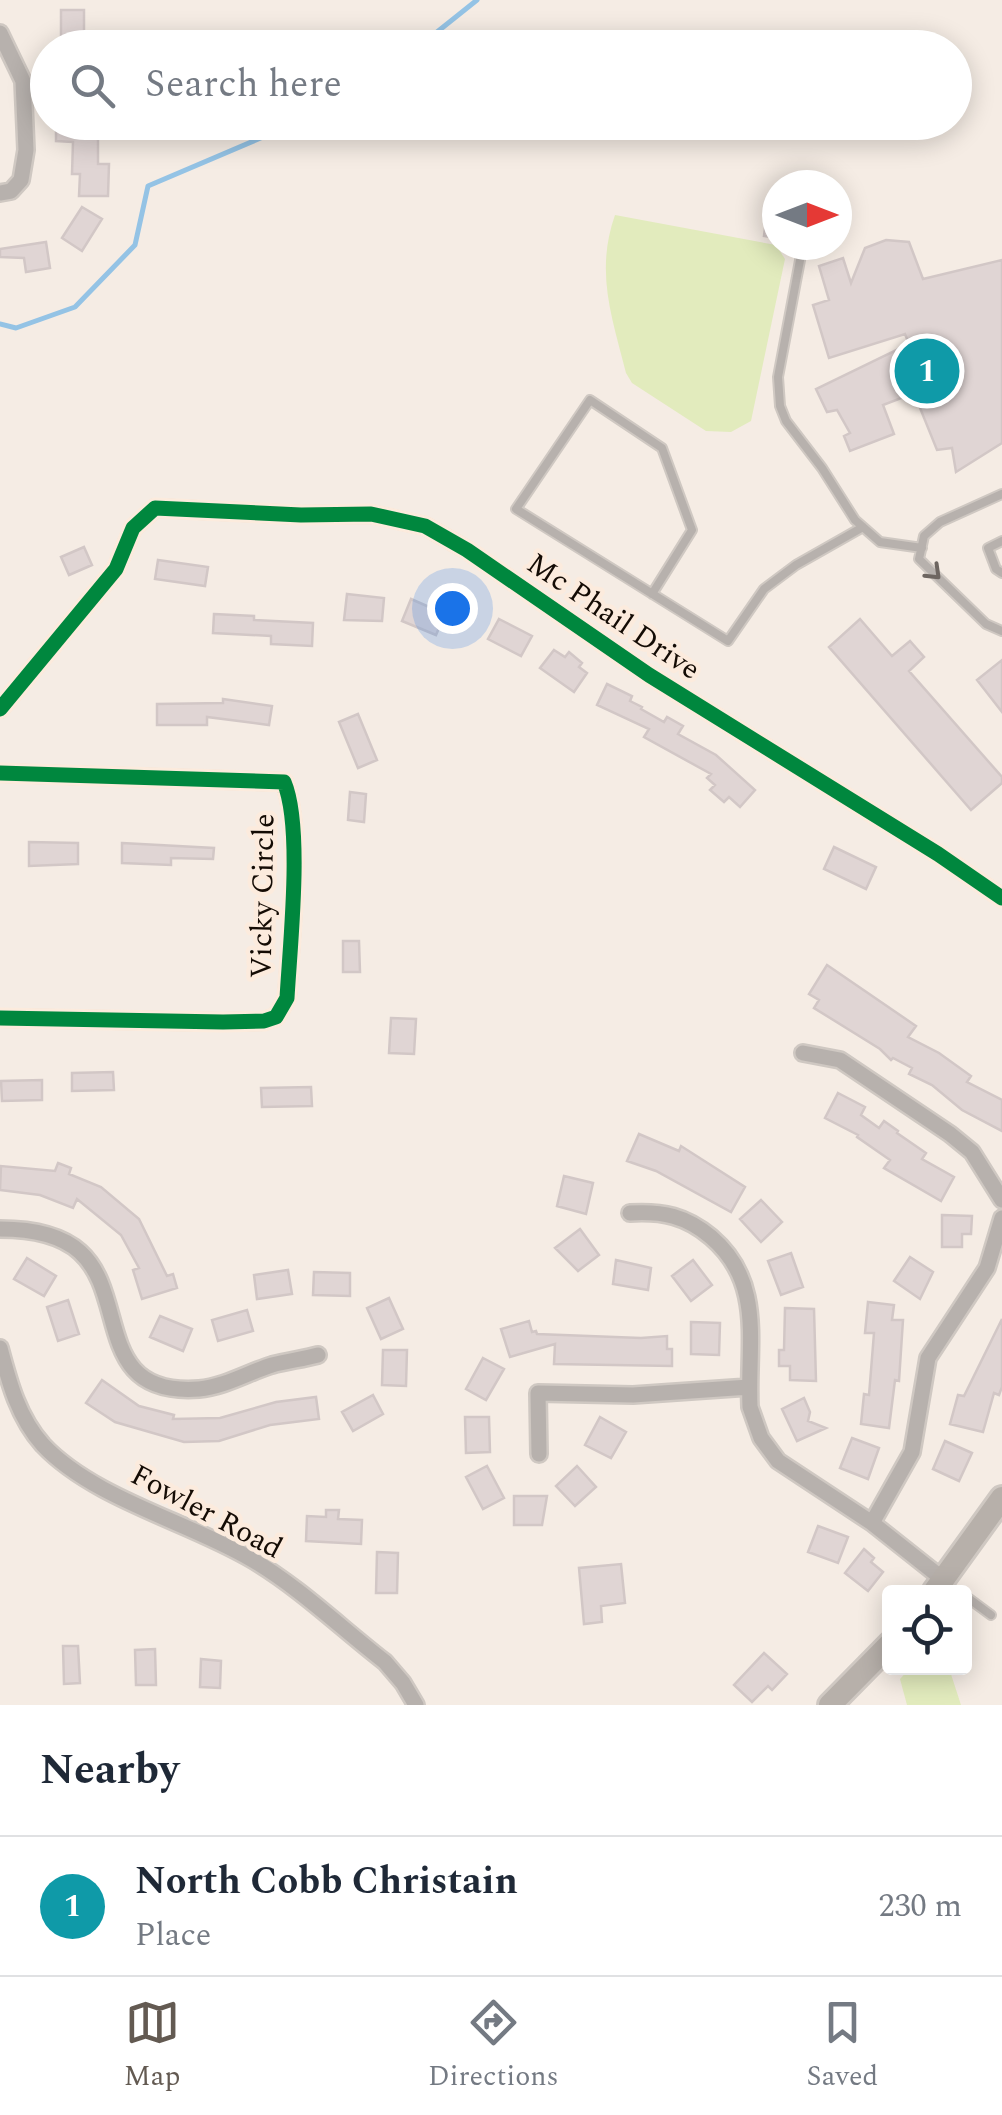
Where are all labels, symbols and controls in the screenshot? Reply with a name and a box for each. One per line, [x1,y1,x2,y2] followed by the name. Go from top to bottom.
[30,30,972,140] search box
[145,56,342,114] text: Search here
[65,58,120,113] icon: search
[762,170,852,260] north arrow
[894,334,960,408] pin: 1
[517,542,710,692] street label: Mc Phail Drive
[922,561,940,579] one-way arrow
[427,583,478,634] your location
[239,813,287,979] street label: Vicky Circle
[122,1452,291,1571] street label: Fowler Road
[882,1585,972,1675] map controls
[882,1585,972,1675] button: locate
[40,1739,179,1802] text: Nearby
[135,1853,518,1911] text: North Cobb Christain
[64,1882,81,1931] text: 1
[878,1882,962,1931] text: 230 m
[135,1911,211,1960] text: Place
[124,1995,180,2098] tab: Map
[428,1995,559,2098] tab: Directions
[806,1995,878,2098] tab: Saved

